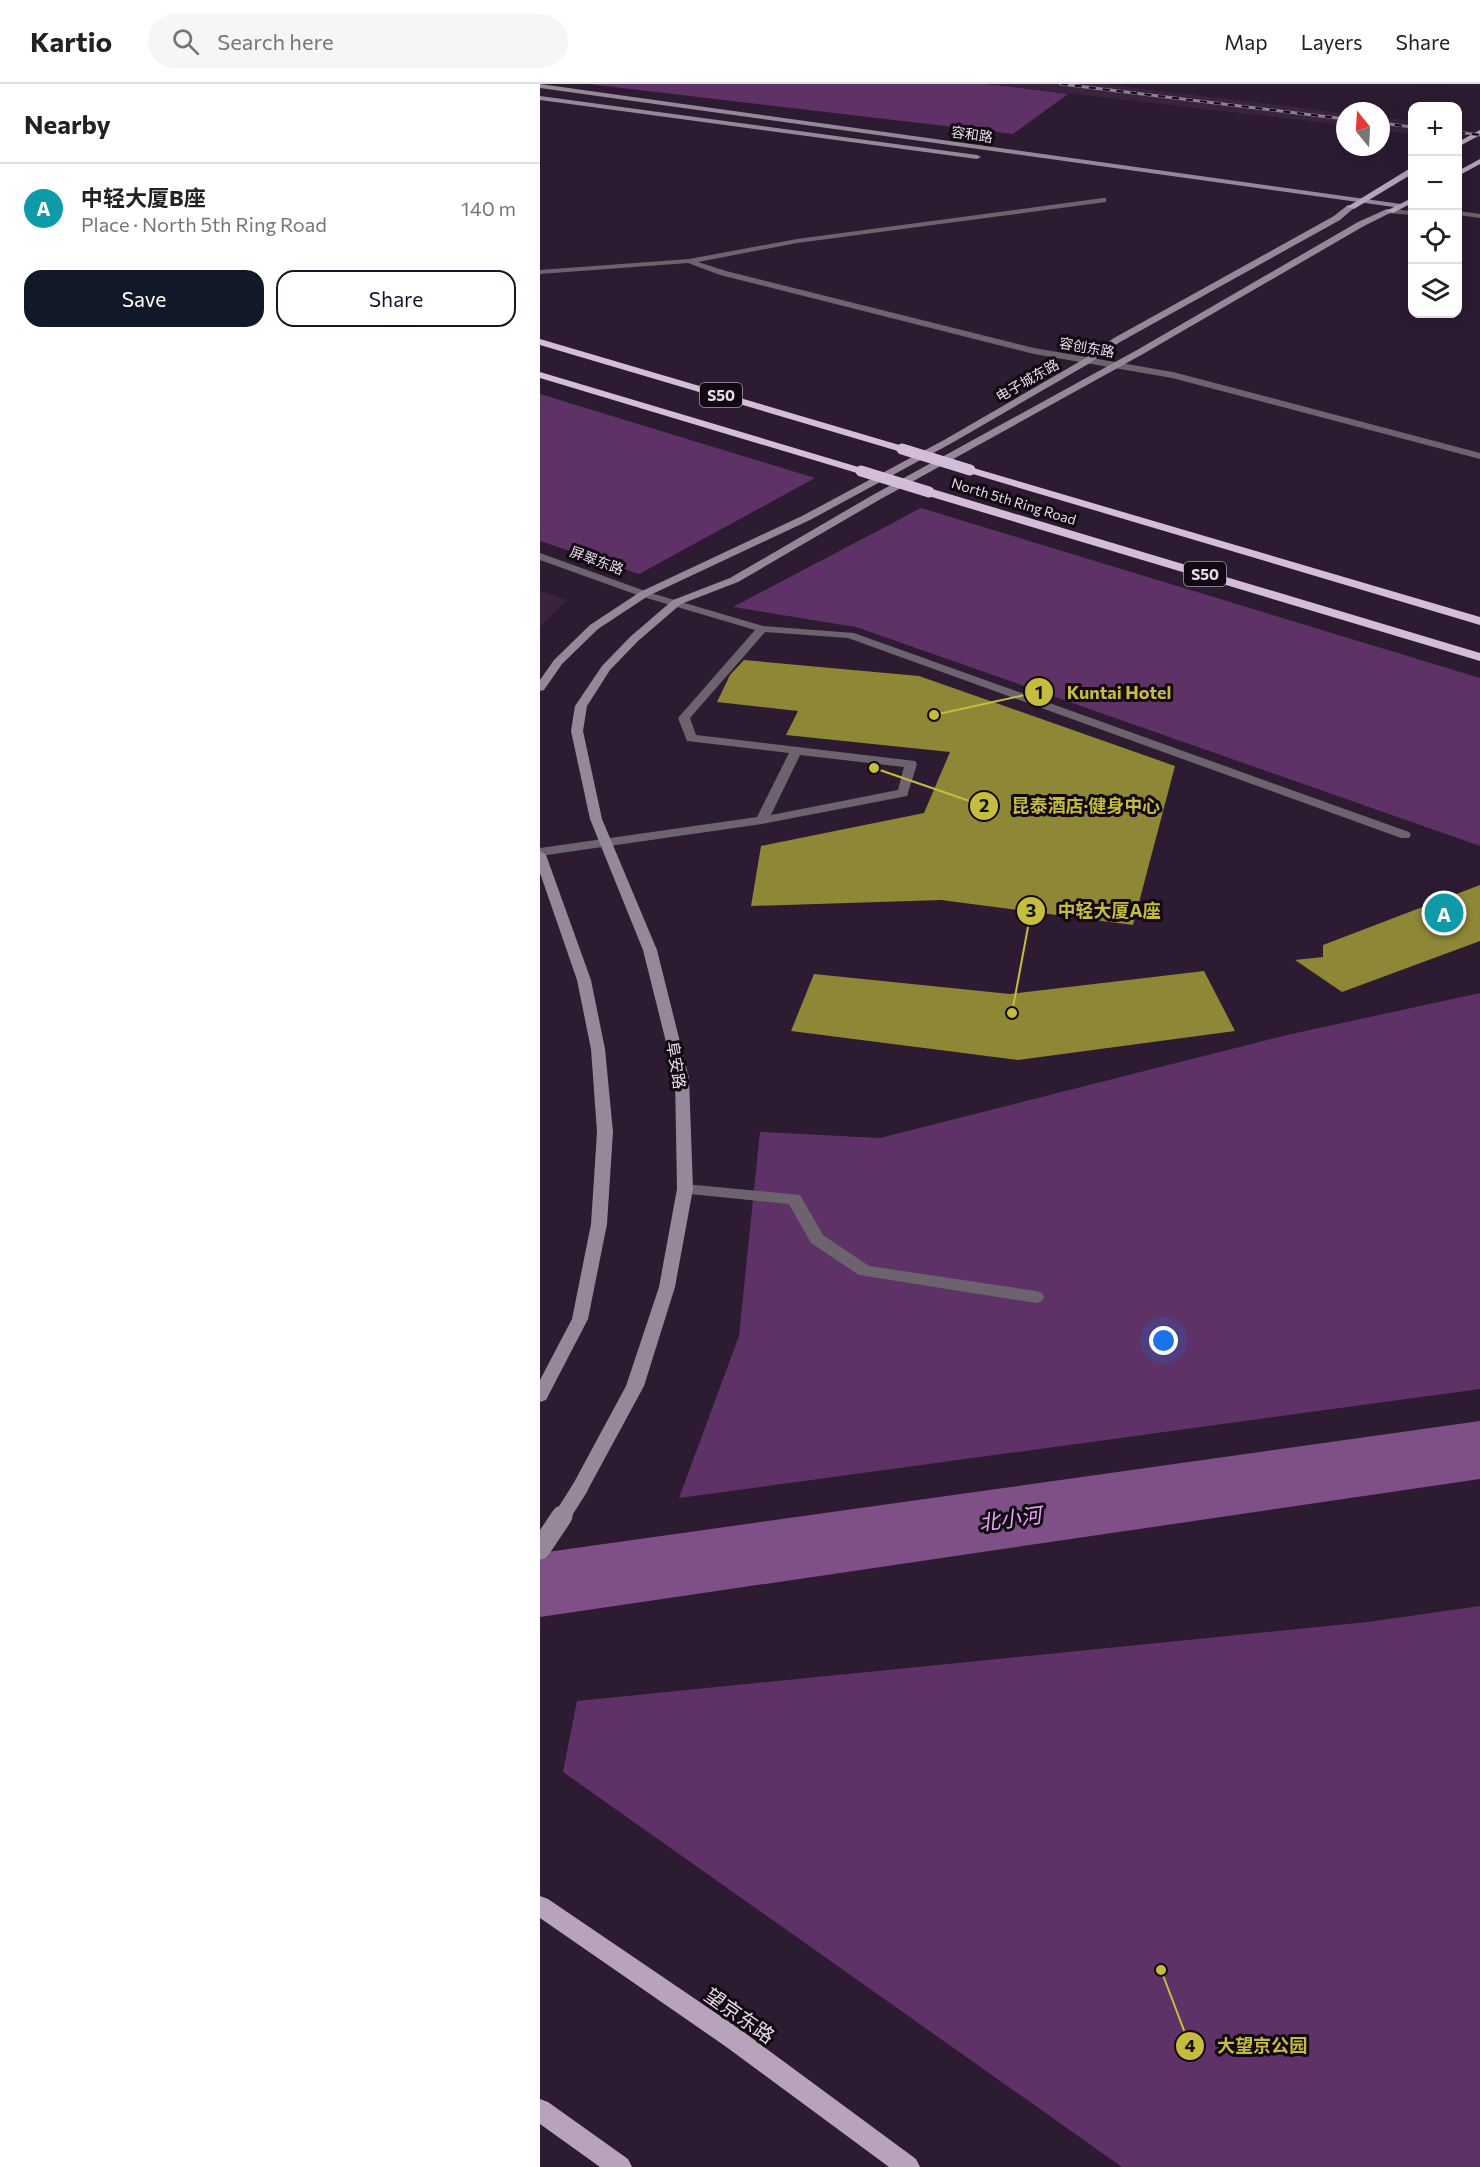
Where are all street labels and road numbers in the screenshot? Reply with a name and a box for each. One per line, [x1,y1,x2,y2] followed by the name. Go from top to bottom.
[950,123,994,145] street label: 容和路
[1058,334,1116,360] street label: 容创东路
[992,355,1062,405] street label: 电子城东路
[700,383,742,407] road number: S50
[950,474,1078,528] street label: North 5th Ring Road
[568,542,626,578] street label: 屏翠东路
[1184,562,1226,586] road number: S50
[664,1040,690,1090] street label: 阜安路
[700,1982,780,2048] street label: 望京东路

